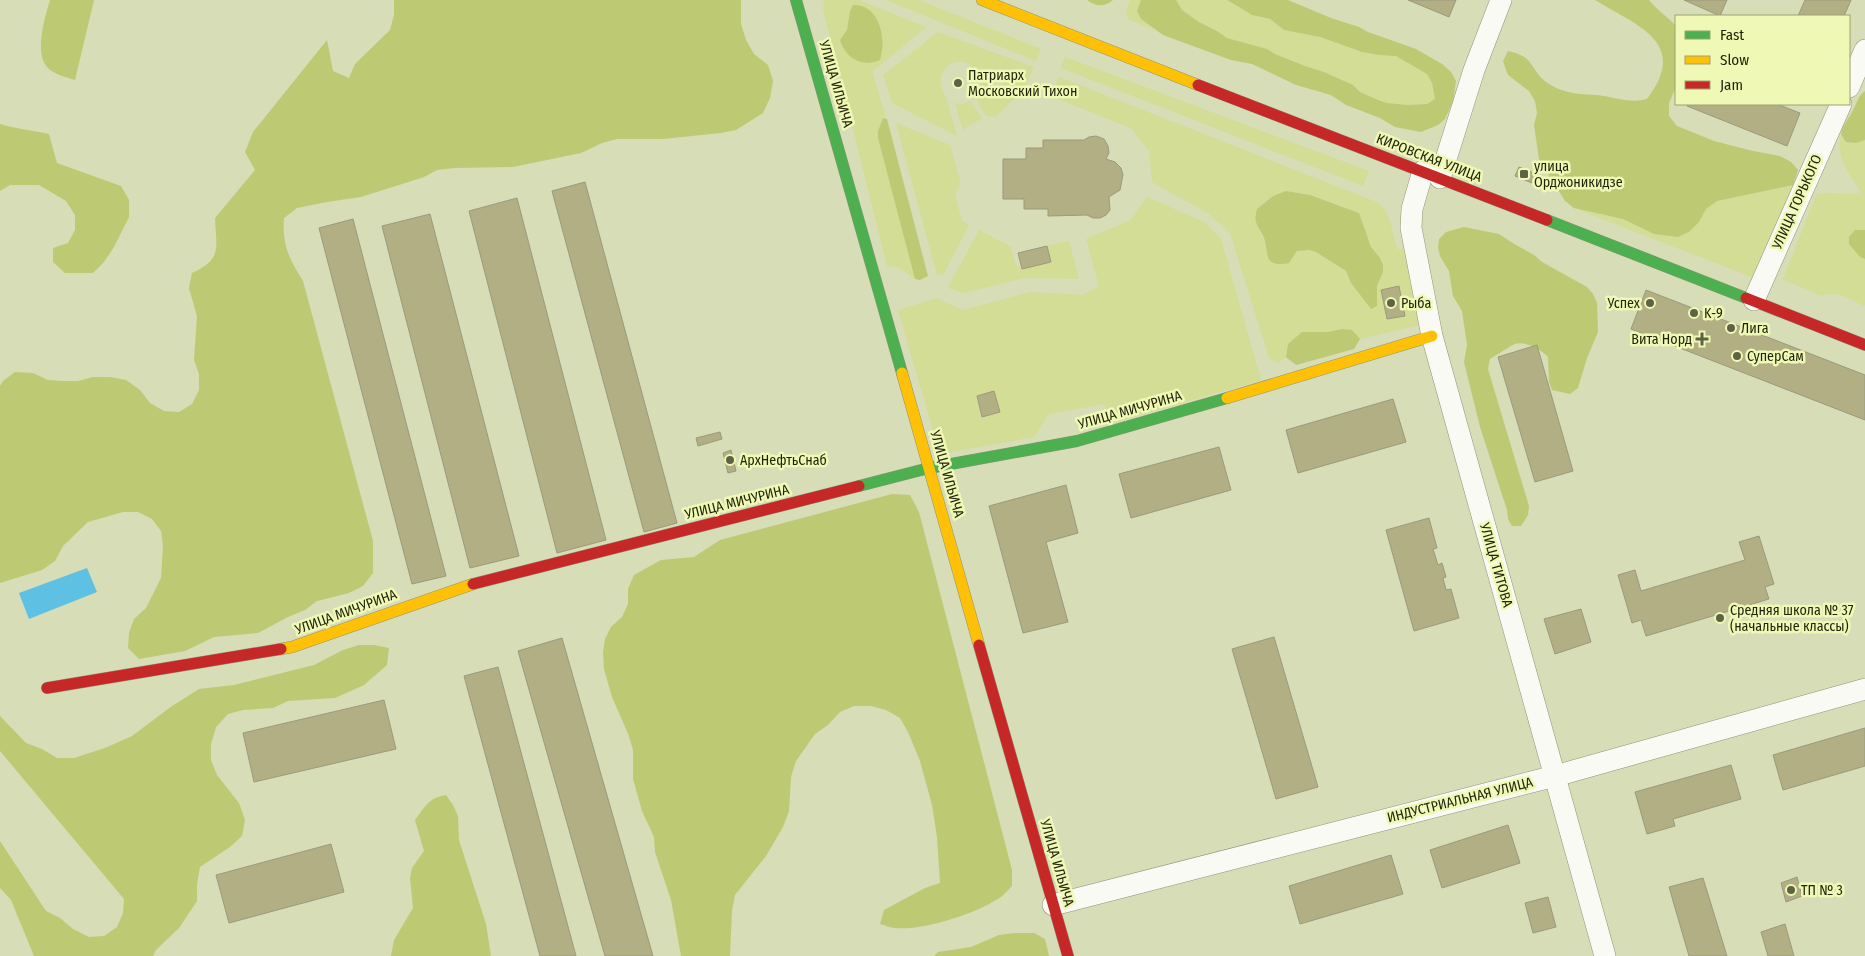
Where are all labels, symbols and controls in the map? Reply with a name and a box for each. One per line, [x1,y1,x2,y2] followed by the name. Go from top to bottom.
[1675,15,1850,105] legend
[1720,26,1744,44] text: Fast
[815,37,857,130] street label: УЛИЦА ИЛЬИЧА
[1720,51,1749,69] text: Slow
[968,67,1077,100] place label: Патриарх Московский Тихон
[1720,76,1743,94] text: Jam
[952,77,964,89] marker: Патриарх Московский Тихон
[1374,130,1485,186] street label: КИРОВСКАЯ УЛИЦА
[1768,152,1826,253] street label: УЛИЦА ГОРЬКОГО
[1534,158,1623,191] place label: улица Орджоникидзе
[1518,168,1530,180] marker: улица Орджоникидзе
[1401,295,1431,312] place label: Рыба
[1606,295,1641,312] place label: Успех
[1385,297,1397,309] marker: Рыба
[1644,297,1656,309] marker: Успех
[1704,305,1723,322] place label: K-9
[1688,307,1700,319] marker: K-9
[1741,320,1769,337] place label: Лига
[1725,322,1737,334] marker: Лига
[1631,331,1692,348] place label: Вита Норд
[1696,333,1708,345] marker: Вита Норд
[1747,348,1804,365] place label: СуперСам
[1731,350,1743,362] marker: СуперСам
[1075,387,1184,433] street label: УЛИЦА МИЧУРИНА
[926,427,968,520] street label: УЛИЦА ИЛЬИЧА
[740,452,827,469] place label: АрхНефтьСнаб
[724,454,736,466] marker: АрхНефтьСнаб
[682,481,792,523] street label: УЛИЦА МИЧУРИНА
[1476,520,1516,610] street label: УЛИЦА ТИТОВА
[292,586,400,639] street label: УЛИЦА МИЧУРИНА
[1730,602,1854,635] place label: Средняя школа № 37 (начальные классы)
[1714,612,1726,624] marker: Средняя школа № 37 (начальные классы)
[1385,774,1535,826] street label: ИНДУСТРИАЛЬНАЯ УЛИЦА
[1036,816,1078,909] street label: УЛИЦА ИЛЬИЧА
[1801,882,1843,899] place label: ТП № 3
[1785,884,1797,896] marker: ТП № 3

